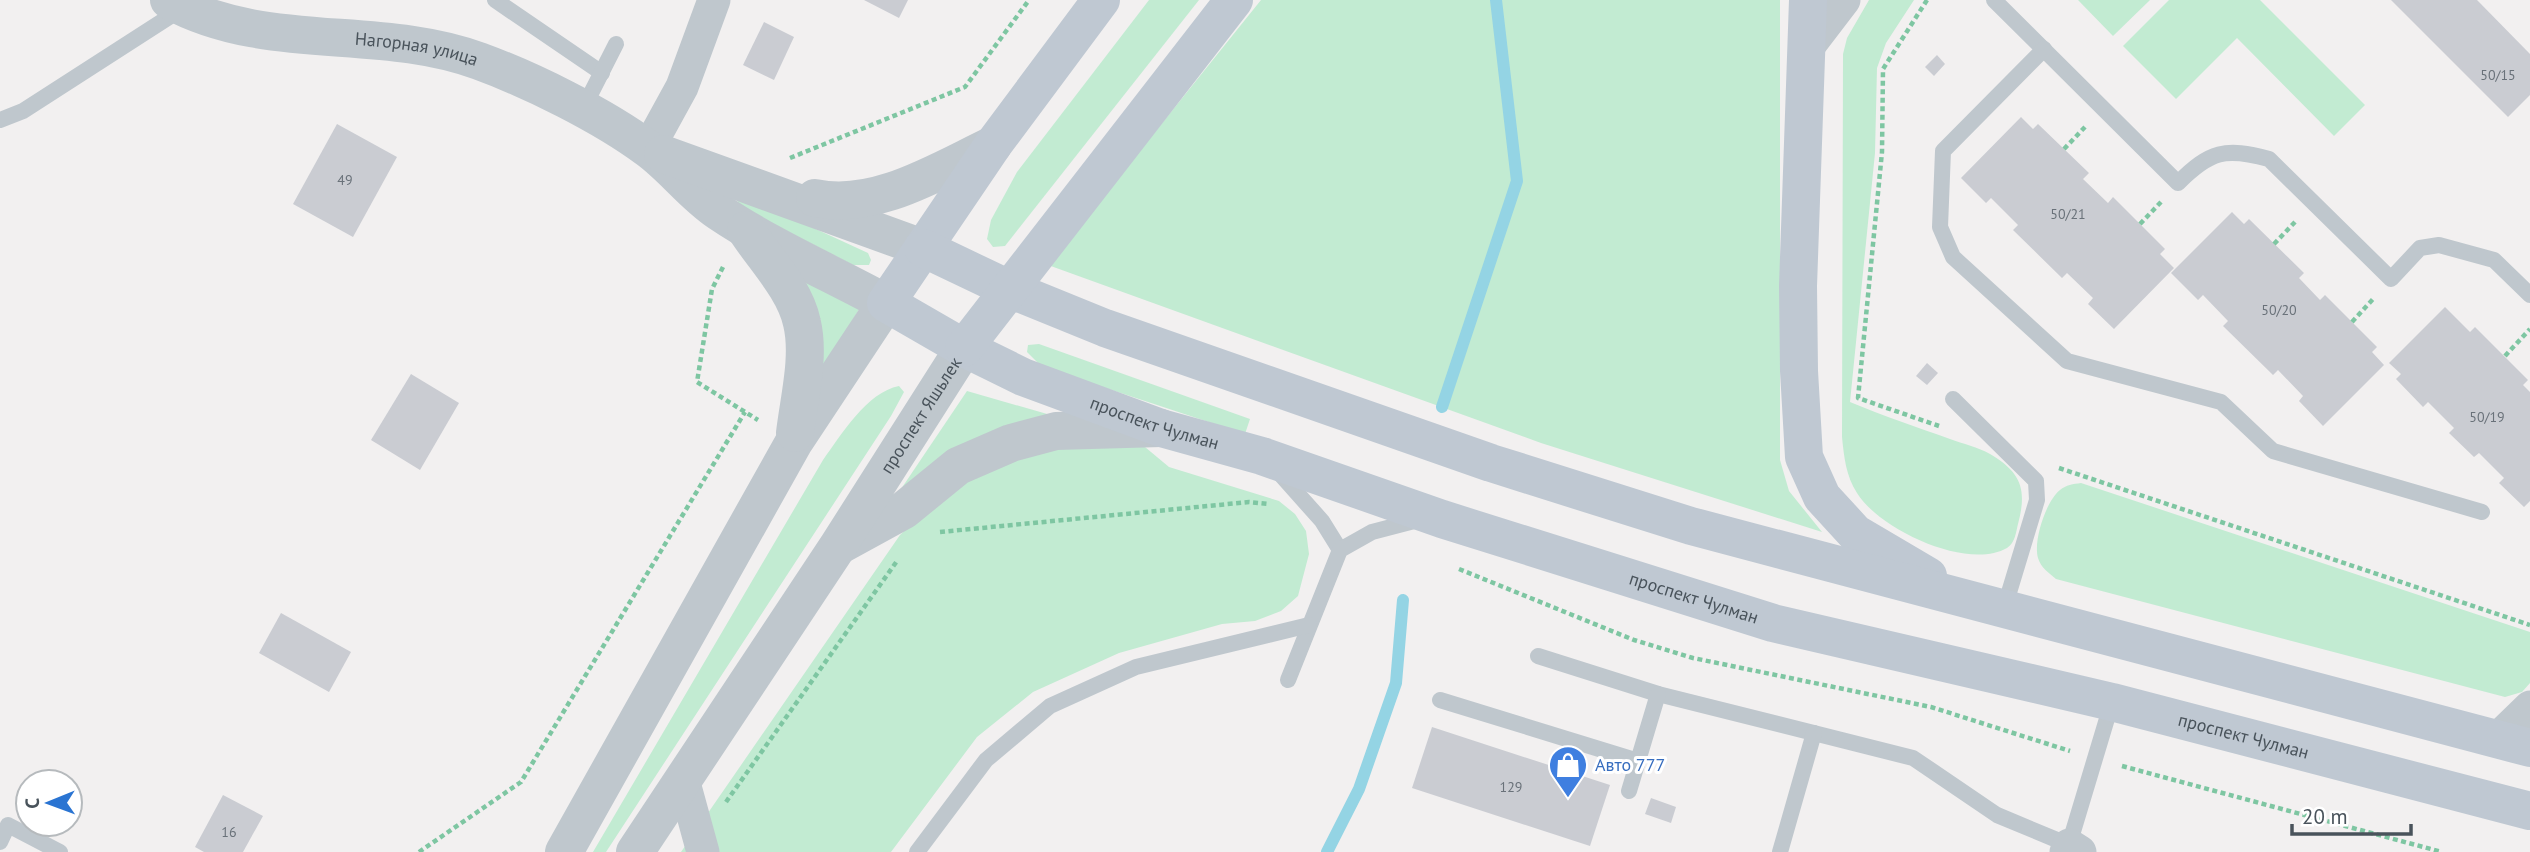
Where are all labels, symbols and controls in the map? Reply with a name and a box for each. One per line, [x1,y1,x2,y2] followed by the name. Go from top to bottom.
[354,27,481,71] street label: Нагорная улица
[2480,66,2516,84] house number: 50/15
[337,171,353,189] house number: 49
[2050,205,2086,223] house number: 50/21
[2261,301,2297,319] house number: 50/20
[875,352,967,478] street label: проспект Яшьлек
[1087,391,1222,455] street label: проспект Чулман
[2469,408,2505,426] house number: 50/19
[1626,567,1762,629] street label: проспект Чулман
[2176,708,2312,764] street label: проспект Чулман
[1547,744,1589,799] shop icon: Авто 777
[1595,753,1665,776] place label: Авто 777
[14,768,84,838] north arrow
[1500,778,1522,796] house number: 129
[2292,792,2411,836] scale bar
[20,797,44,809] text: С
[2302,803,2348,830] text: 20 m
[221,823,237,841] house number: 16

